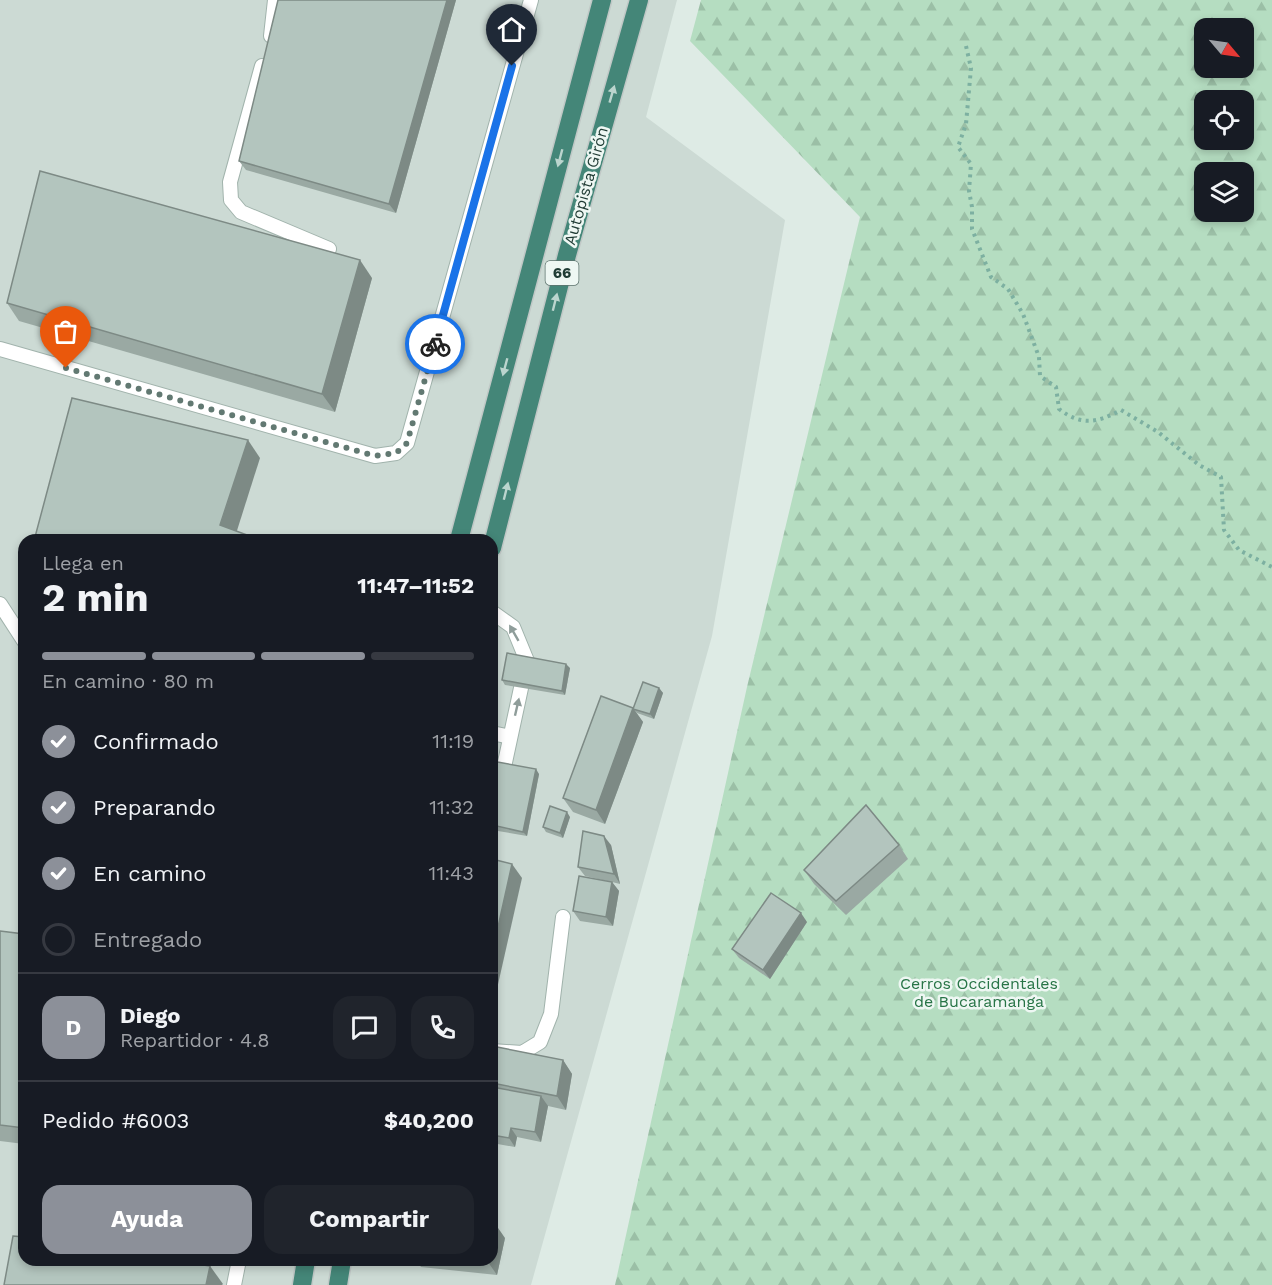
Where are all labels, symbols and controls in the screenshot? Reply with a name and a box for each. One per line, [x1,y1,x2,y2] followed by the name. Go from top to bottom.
[486,4,537,66] pin
[495,13,528,46] icon: home
[1194,18,1254,78] north arrow
[1194,18,1254,222] map controls
[608,85,617,103] one-way arrow
[1194,90,1254,150] button: locate
[560,125,612,247] street label: Autopista Girón
[555,149,565,167] one-way arrow
[1194,162,1254,222] button: layers
[546,261,578,285] road number: 66
[550,293,560,311] one-way arrow
[40,306,91,368] pin
[405,314,465,374] courier
[49,315,82,348] icon: bag
[419,328,452,361] icon: bike
[500,358,509,376] one-way arrow
[502,482,512,500] one-way arrow
[42,551,124,575] text: Llega en
[357,573,474,598] text: 11:47–11:52
[42,575,149,620] text: 2 min
[509,624,519,641] one-way arrow
[42,669,214,693] text: En camino · 80 m
[513,697,522,716] one-way arrow
[42,725,75,758] icon: check
[93,729,219,754] text: Confirmado
[432,729,474,753] text: 11:19
[42,791,75,824] icon: check
[93,795,216,820] text: Preparando
[429,795,474,819] text: 11:32
[42,857,75,890] icon: check
[93,861,207,886] text: En camino
[429,861,474,885] text: 11:43
[93,927,202,952] text: Entregado
[900,974,1058,1011] park label: Cerros Occidentales de Bucaramanga
[333,996,396,1059] button: chat
[411,996,474,1059] button: phone
[120,1003,180,1028] text: Diego
[66,1015,81,1040] text: D
[120,1028,270,1052] text: Repartidor · 4.8
[42,1108,189,1133] text: Pedido #6003
[384,1108,474,1133] text: $40,200
[42,1185,252,1254] button: Ayuda
[264,1185,474,1254] button: Compartir

